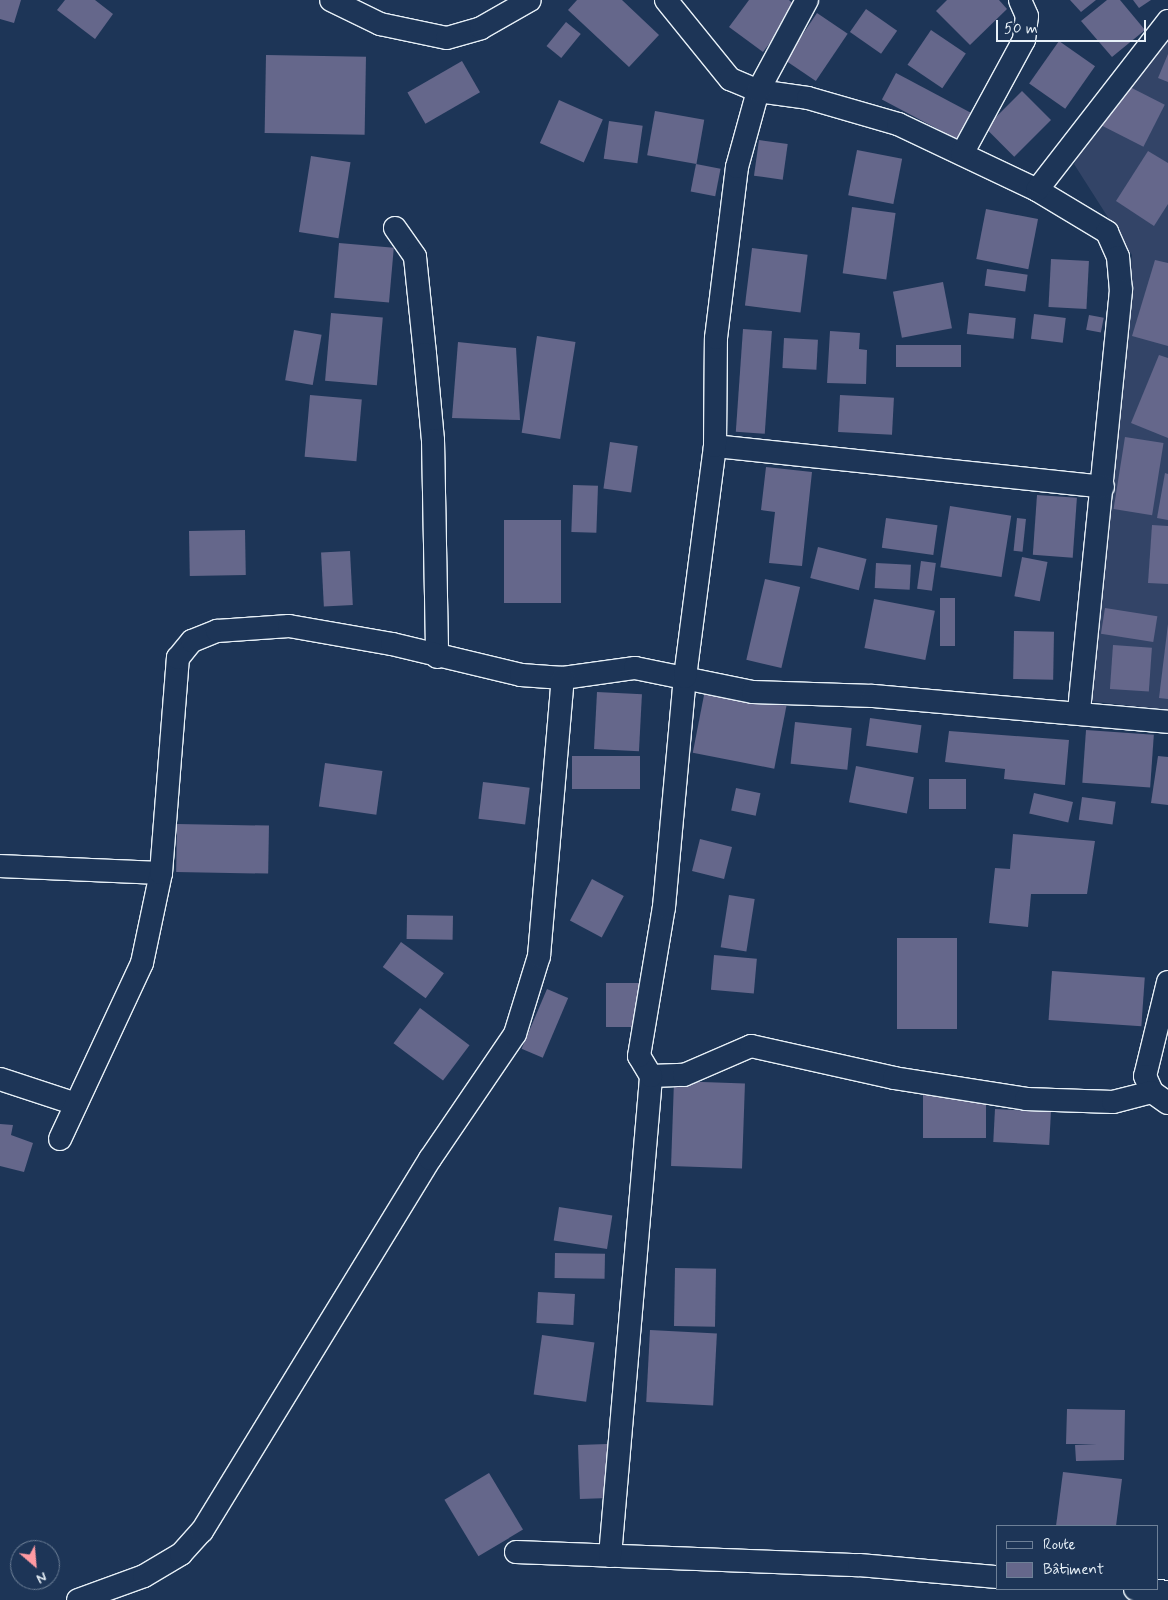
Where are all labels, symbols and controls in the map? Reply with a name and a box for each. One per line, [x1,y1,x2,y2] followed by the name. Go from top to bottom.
[998,10,1148,42] scale bar
[1004,19,1038,39] text: 50 m
[996,1525,1158,1590] legend
[1043,1535,1076,1555] text: Route
[10,1540,60,1590] north arrow
[1043,1560,1104,1580] text: Bâtiment
[33,1567,50,1588] text: N

